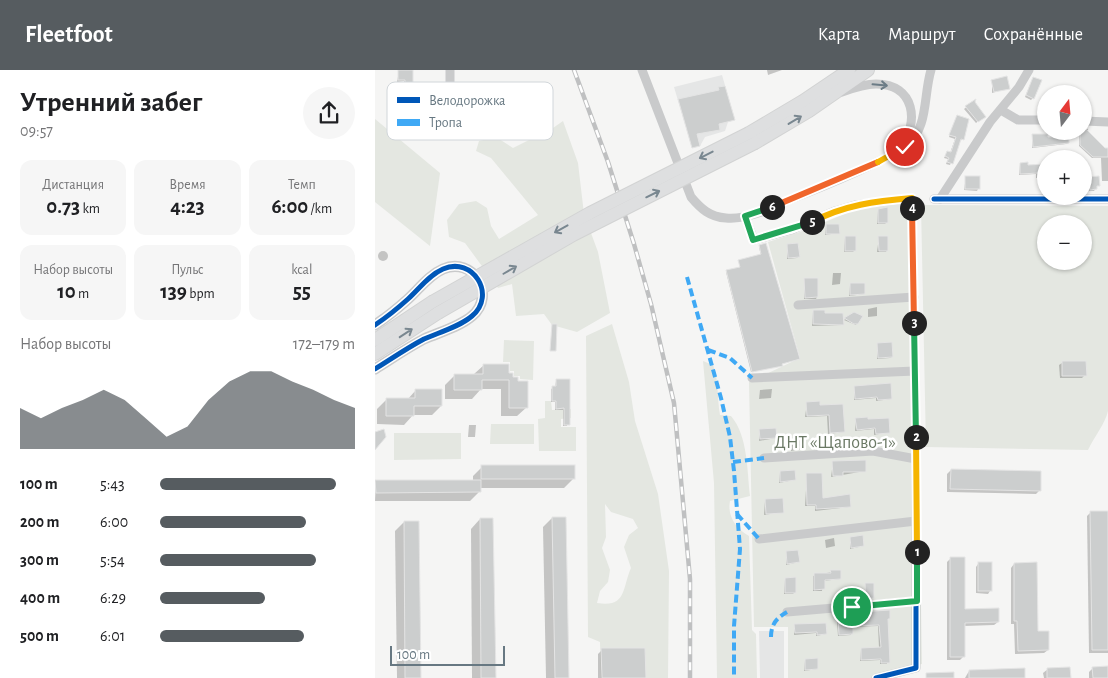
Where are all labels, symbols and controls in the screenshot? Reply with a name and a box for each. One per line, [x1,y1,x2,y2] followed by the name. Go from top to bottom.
[25,23,113,47] text: Fleetfoot
[818,26,860,44] text: Карта
[888,26,956,44] text: Маршрут
[984,26,1083,44] text: Сохранённые
[872,80,888,90] one-way arrow
[387,82,553,140] legend
[1037,85,1093,140] north arrow
[1037,85,1092,270] map controls
[303,87,355,139] button: share
[20,89,202,117] text: Утренний забег
[429,94,506,108] text: Велодорожка
[787,114,801,124] one-way arrow
[429,116,463,130] text: Тропа
[20,123,53,139] text: 09:57
[884,126,926,168] pin
[891,133,919,161] icon: check
[1037,150,1092,205] button: +
[699,151,714,160] one-way arrow
[42,178,104,192] text: Дистанция
[169,178,206,192] text: Время
[288,178,316,192] text: Темп
[645,189,660,198] one-way arrow
[759,194,785,220] pin: 6
[46,196,80,217] text: 0.73
[170,196,205,217] text: 4:23
[271,196,308,217] text: 6:00
[899,196,925,220] pin: 4
[769,200,776,214] text: 6
[909,201,916,215] text: 4
[80,202,100,216] text: km
[308,202,332,216] text: /km
[799,210,825,234] pin: 5
[809,215,816,229] text: 5
[1037,215,1092,270] button: −
[554,224,569,234] one-way arrow
[33,263,113,277] text: Набор высоты
[171,263,204,277] text: Пульс
[291,263,313,277] text: kcal
[502,265,517,275] one-way arrow
[57,281,76,302] text: 10
[160,281,187,302] text: 139
[293,281,311,302] text: 55
[76,287,89,301] text: m
[187,287,215,301] text: bpm
[901,310,927,336] pin: 3
[911,316,918,330] text: 3
[399,328,413,338] one-way arrow
[20,336,111,352] text: Набор высоты
[293,336,355,352] text: 172–179 m
[903,424,929,450] pin: 2
[913,430,920,444] text: 2
[774,434,896,452] park label: ДНТ «Щапово-1»
[20,476,58,492] text: 100 m
[100,476,125,492] text: 5:43
[20,514,60,530] text: 200 m
[100,514,128,530] text: 6:00
[905,540,929,564] pin: 1
[915,545,920,559] text: 1
[20,552,59,568] text: 300 m
[100,552,125,568] text: 5:54
[831,586,873,628] pin
[20,590,60,606] text: 400 m
[100,590,126,606] text: 6:29
[838,593,866,621] icon: arrive
[20,628,59,644] text: 500 m
[100,628,125,644] text: 6:01
[390,643,505,666] scale bar
[397,648,430,662] text: 100 m

